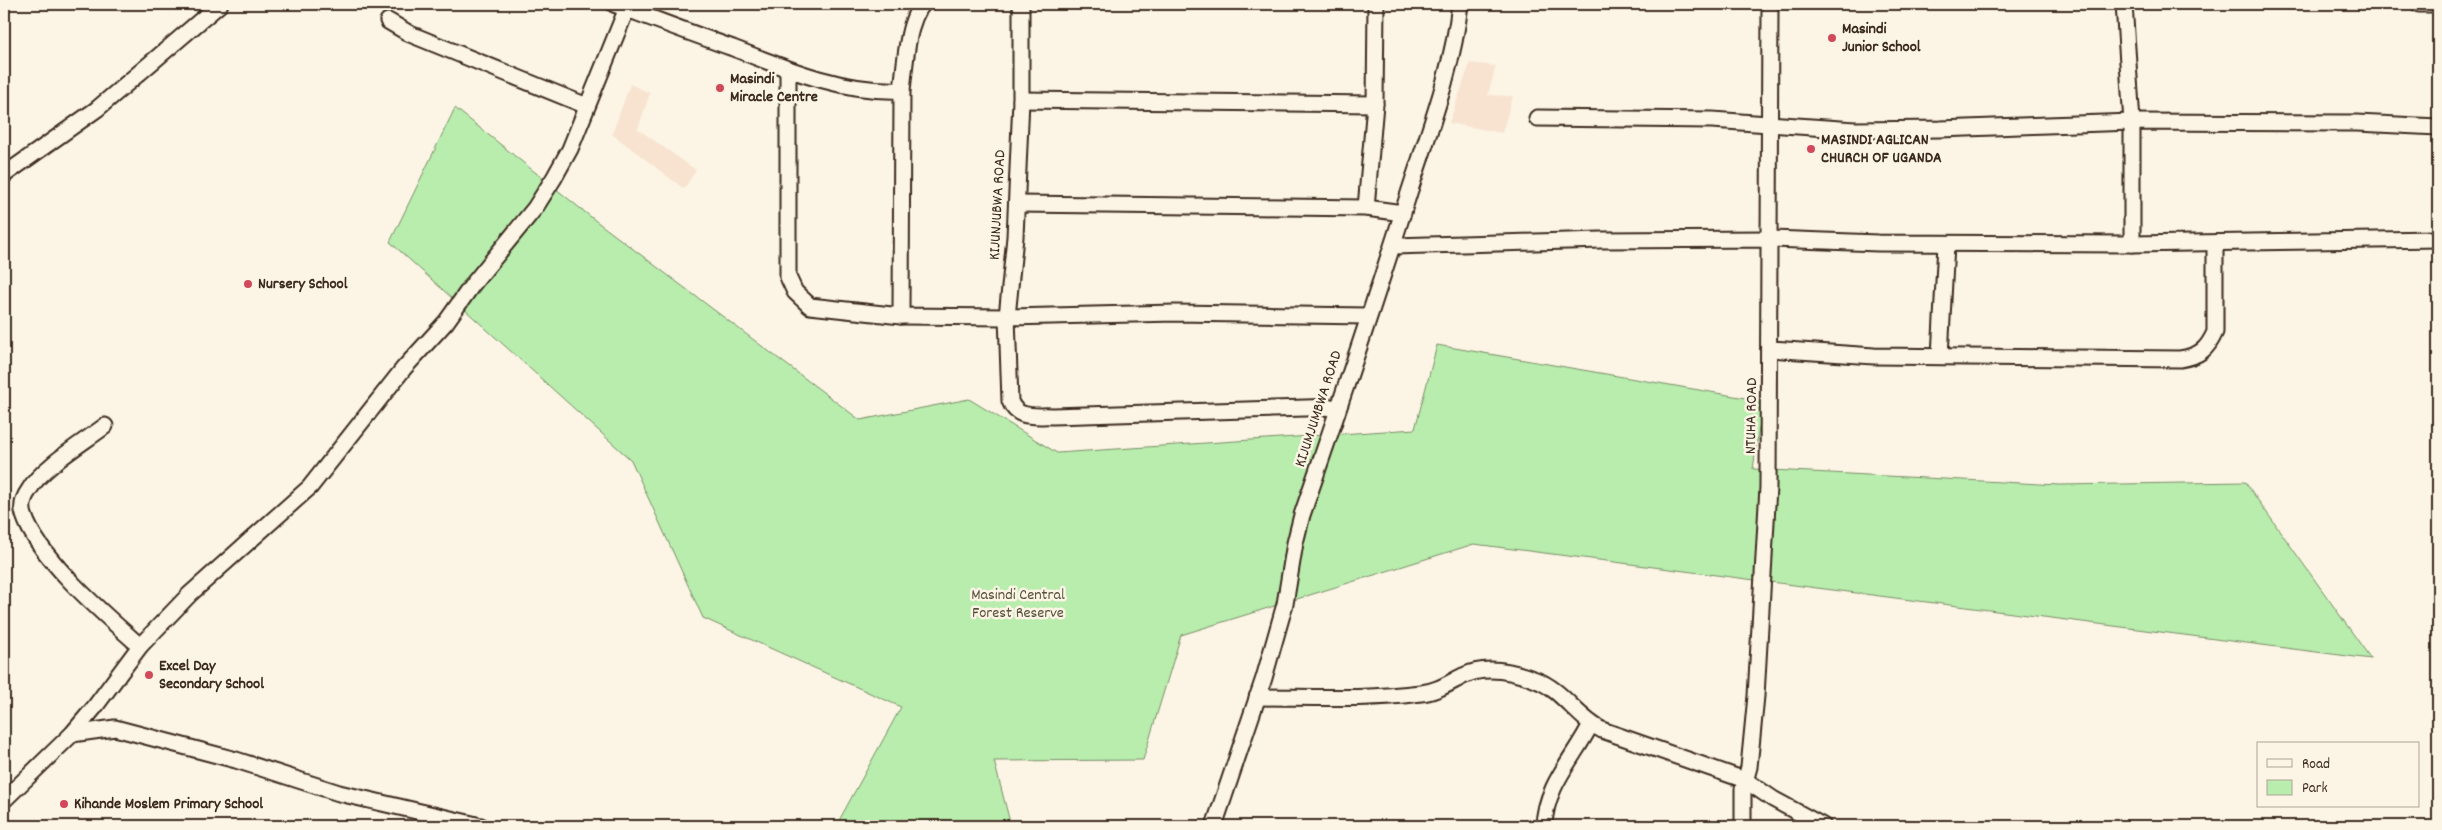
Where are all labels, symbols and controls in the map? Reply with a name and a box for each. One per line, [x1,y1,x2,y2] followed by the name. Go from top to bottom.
[1842,18,1921,59] place label: Masindi Junior School
[1826,32,1838,44] marker: Masindi Junior School
[730,68,818,109] place label: Masindi Miracle Centre
[714,82,726,94] marker: Masindi Miracle Centre
[1821,129,1942,170] place label: MASINDI AGLICAN CHURCH OF UGANDA
[1805,143,1817,155] marker: MASINDI AGLICAN CHURCH OF UGANDA
[984,149,1012,261] street label: KIJUNJUBWA ROAD
[258,273,348,296] place label: Nursery School
[242,278,254,290] marker: Nursery School
[1289,348,1349,470] street label: KIJUMJUMBWA ROAD
[1740,378,1764,454] street label: NTUHA ROAD
[971,584,1065,625] park label: Masindi Central Forest Reserve
[159,655,264,696] place label: Excel Day Secondary School
[143,669,155,681] marker: Excel Day Secondary School
[2257,742,2420,808] legend
[2302,754,2330,776] text: Road
[2302,778,2328,800] text: Park
[74,793,263,816] place label: Kihande Moslem Primary School
[58,798,70,810] marker: Kihande Moslem Primary School

